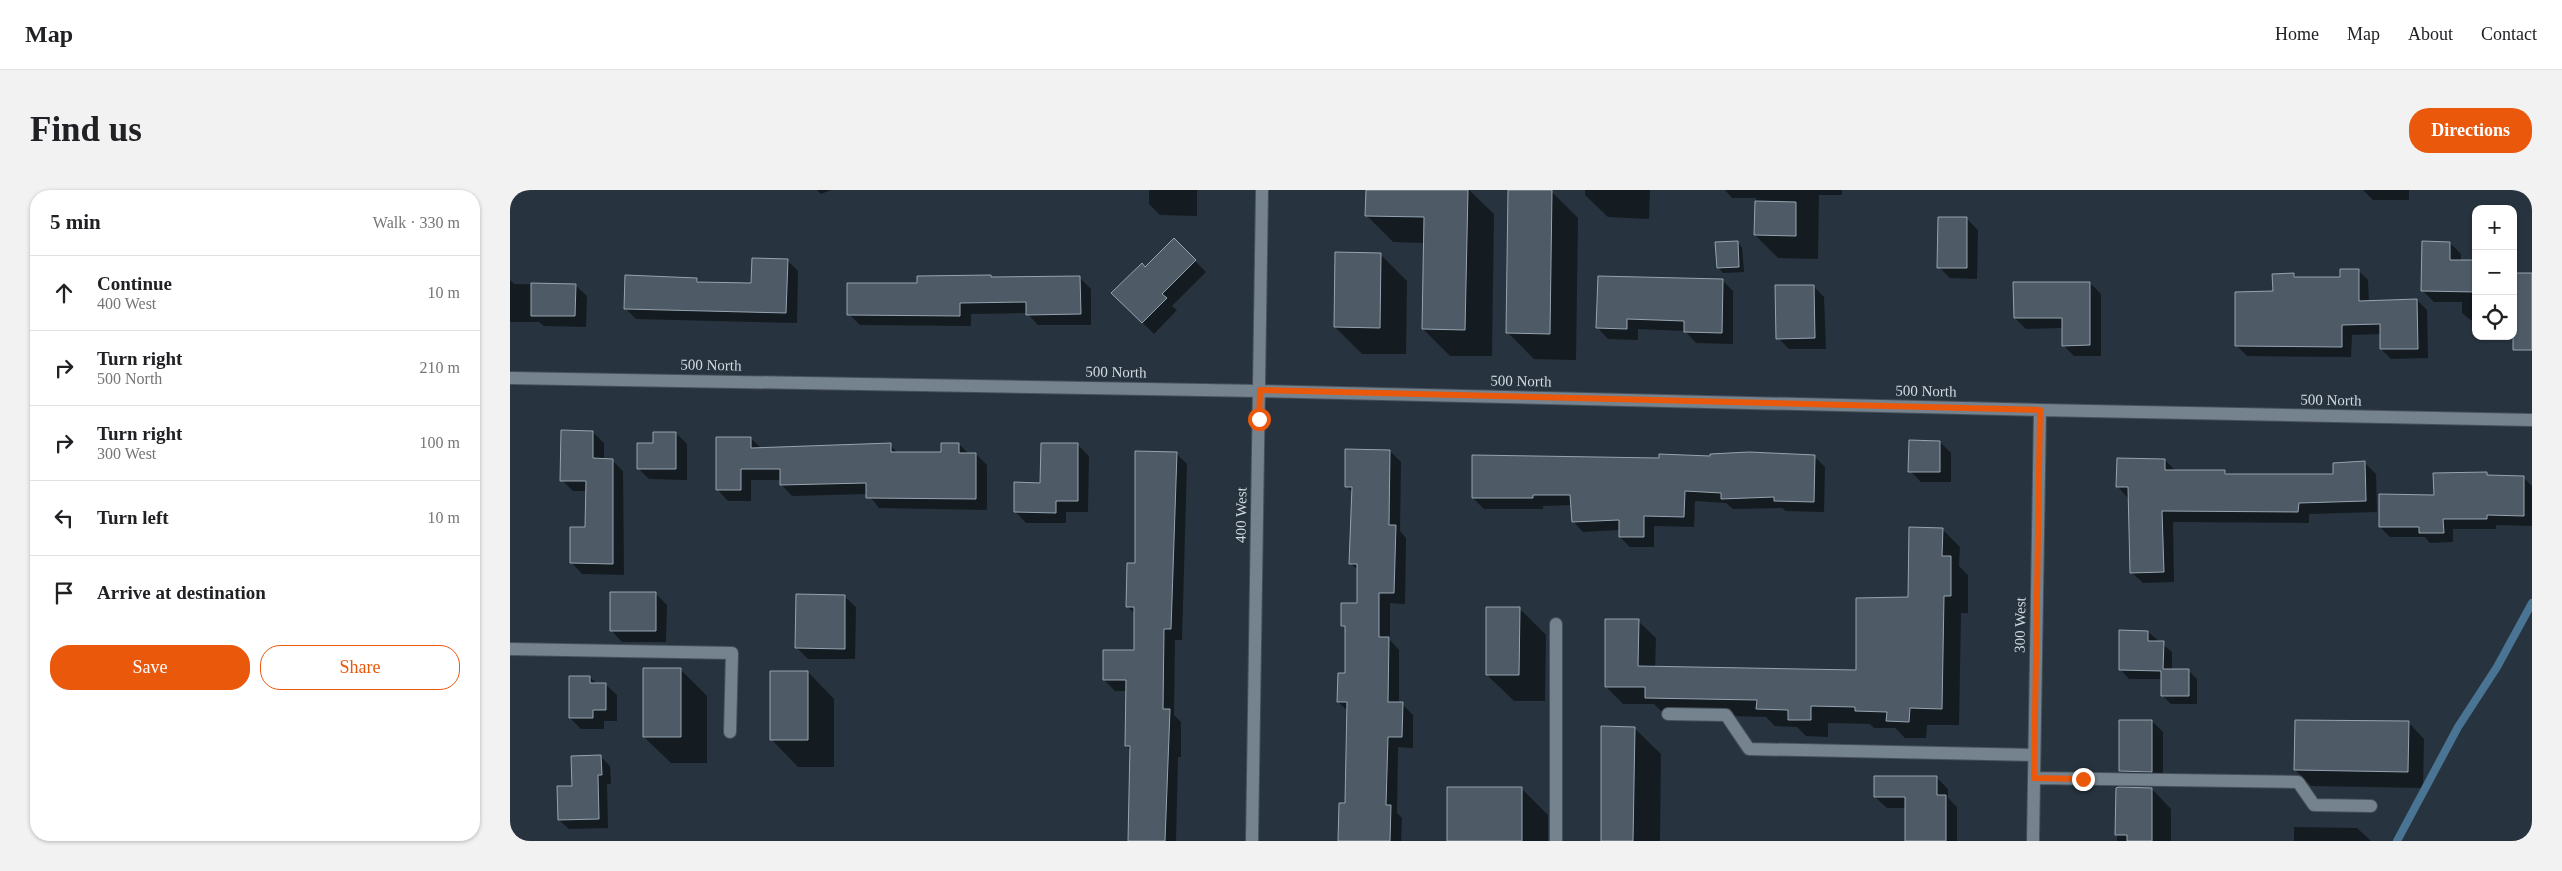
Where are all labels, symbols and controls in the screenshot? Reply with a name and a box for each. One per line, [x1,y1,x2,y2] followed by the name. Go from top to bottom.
[25,21,73,47] text: Map
[2275,24,2319,44] text: Home
[2347,24,2380,44] text: Map
[2408,24,2453,44] text: About
[2481,24,2537,44] text: Contact
[2409,108,2532,153] button: Directions
[30,110,142,149] text: Find us
[2472,205,2517,340] map controls
[2472,205,2517,250] button: +
[50,210,101,234] text: 5 min
[373,214,460,231] text: Walk · 330 m
[2472,250,2517,295] button: −
[97,273,172,294] text: Continue
[50,279,78,307] icon: ahead
[428,284,460,301] text: 10 m
[97,295,156,312] text: 400 West
[2472,295,2517,340] button: locate
[97,348,182,369] text: Turn right
[50,354,78,382] icon: right
[680,356,742,374] street label: 500 North
[420,359,460,376] text: 210 m
[1085,363,1147,381] street label: 500 North
[97,370,162,387] text: 500 North
[1490,372,1552,390] street label: 500 North
[1895,382,1957,400] street label: 500 North
[2300,391,2362,409] street label: 500 North
[1248,408,1271,431] route start
[97,423,182,444] text: Turn right
[50,429,78,457] icon: right
[420,434,460,451] text: 100 m
[97,445,156,462] text: 300 West
[1233,486,1249,543] street label: 400 West
[50,504,78,532] icon: left
[97,507,169,528] text: Turn left
[428,509,460,526] text: 10 m
[50,579,78,607] icon: arrive
[97,582,266,603] text: Arrive at destination
[2012,596,2028,653] street label: 300 West
[50,645,250,690] button: Save
[260,645,460,690] button: Share
[2072,768,2095,791] route end

